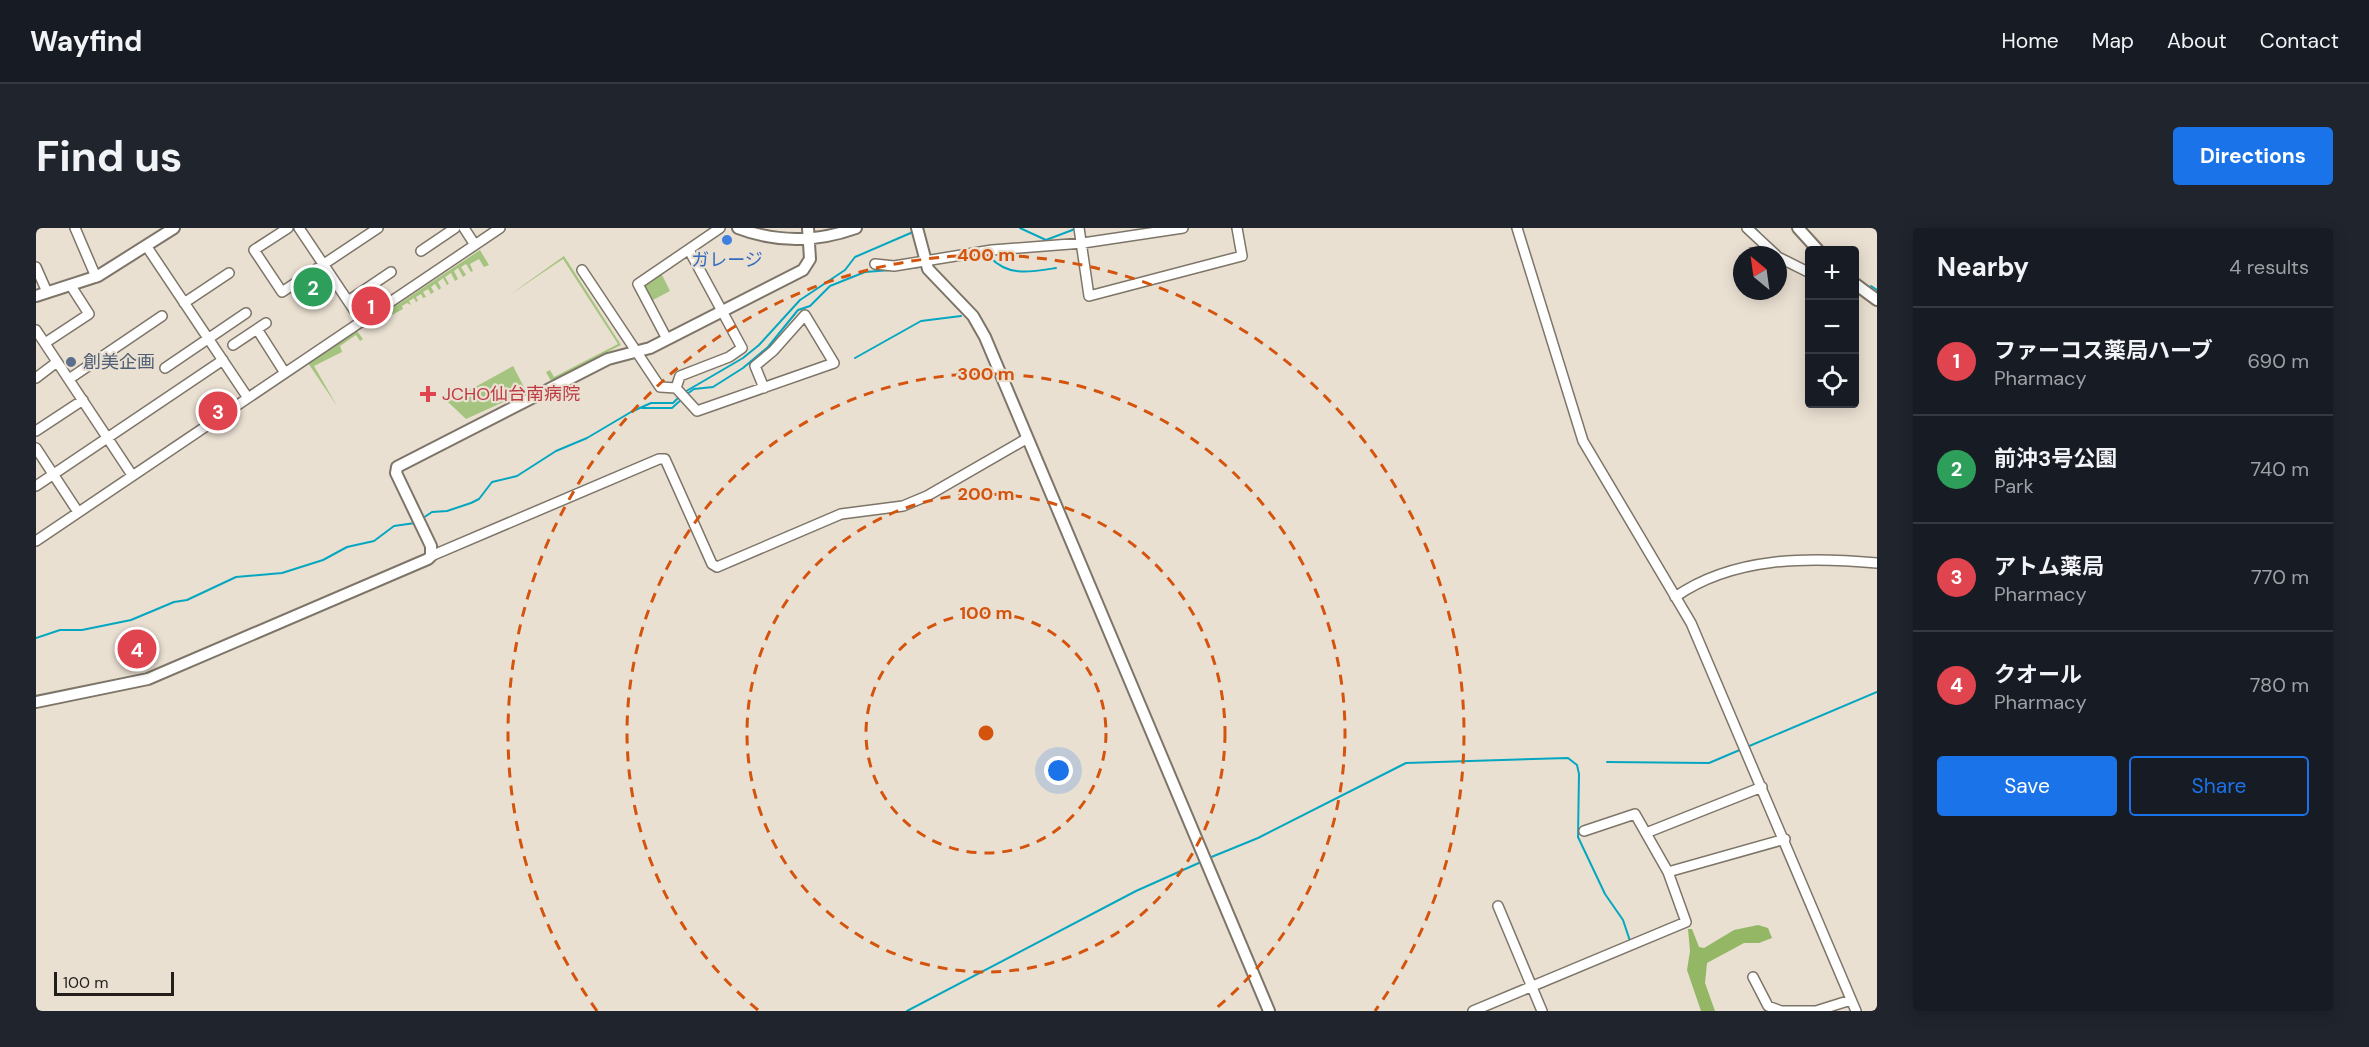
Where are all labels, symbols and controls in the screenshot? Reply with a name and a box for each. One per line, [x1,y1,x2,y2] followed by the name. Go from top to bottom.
[30,23,142,60] text: Wayfind
[2001,27,2059,55] text: Home
[2092,27,2134,55] text: Map
[2167,27,2227,55] text: About
[2260,27,2339,55] text: Contact
[2173,127,2333,185] button: Directions
[36,129,182,184] text: Find us
[720,233,734,247] marker: ガレージ
[957,243,1015,267] text: 400 m
[1733,246,1787,300] north arrow
[1805,246,1859,408] map controls
[1805,246,1859,300] button: +
[691,248,763,272] place label: ガレージ
[1937,250,2029,284] text: Nearby
[2229,254,2309,280] text: 4 results
[294,264,332,310] pin: 2
[352,284,390,328] pin: 1
[1805,300,1859,354] button: −
[1994,336,2213,365] text: ファーコス薬局ハーブ
[1953,348,1960,374] text: 1
[2247,348,2309,374] text: 690 m
[83,350,155,374] place label: 創美企画
[1805,354,1859,408] button: locate
[64,355,78,369] marker: 創美企画
[957,362,1015,386] text: 300 m
[1994,365,2087,391] text: Pharmacy
[442,382,580,406] place label: JCHO仙台南病院
[419,385,437,403] marker: JCHO仙台南病院
[198,388,237,434] pin: 3
[1994,444,2117,473] text: 前沖3号公園
[1951,456,1962,482] text: 2
[2251,456,2309,482] text: 740 m
[1994,473,2034,499] text: Park
[958,482,1014,506] text: 200 m
[1994,552,2104,581] text: アトム薬局
[1950,564,1963,590] text: 3
[2251,564,2309,590] text: 770 m
[1994,581,2087,607] text: Pharmacy
[959,601,1013,625] text: 100 m
[118,626,156,672] pin: 4
[1994,660,2082,689] text: クオール
[1950,672,1963,698] text: 4
[2250,672,2309,698] text: 780 m
[1994,689,2087,715] text: Pharmacy
[976,723,996,743] centre of rings
[1044,756,1073,785] your location
[1937,756,2117,816] button: Save
[2129,756,2309,816] button: Share
[54,969,174,996] scale bar
[63,972,108,993] text: 100 m

